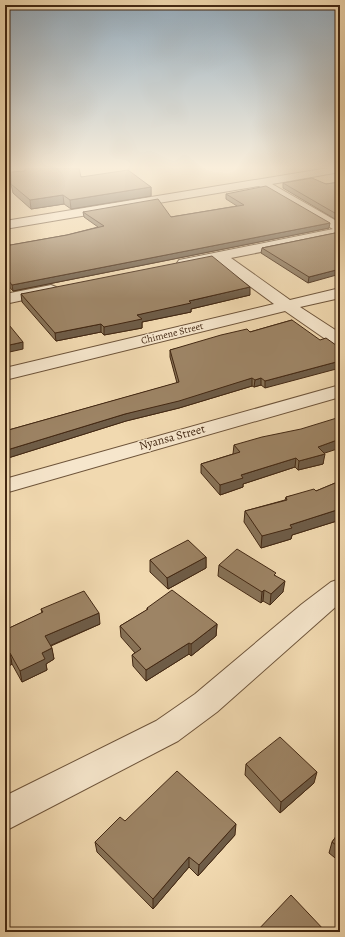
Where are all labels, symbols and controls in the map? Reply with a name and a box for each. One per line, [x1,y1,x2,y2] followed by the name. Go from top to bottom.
[139,319,205,347] street label: Chimene Street
[137,420,207,454] street label: Nyansa Street

